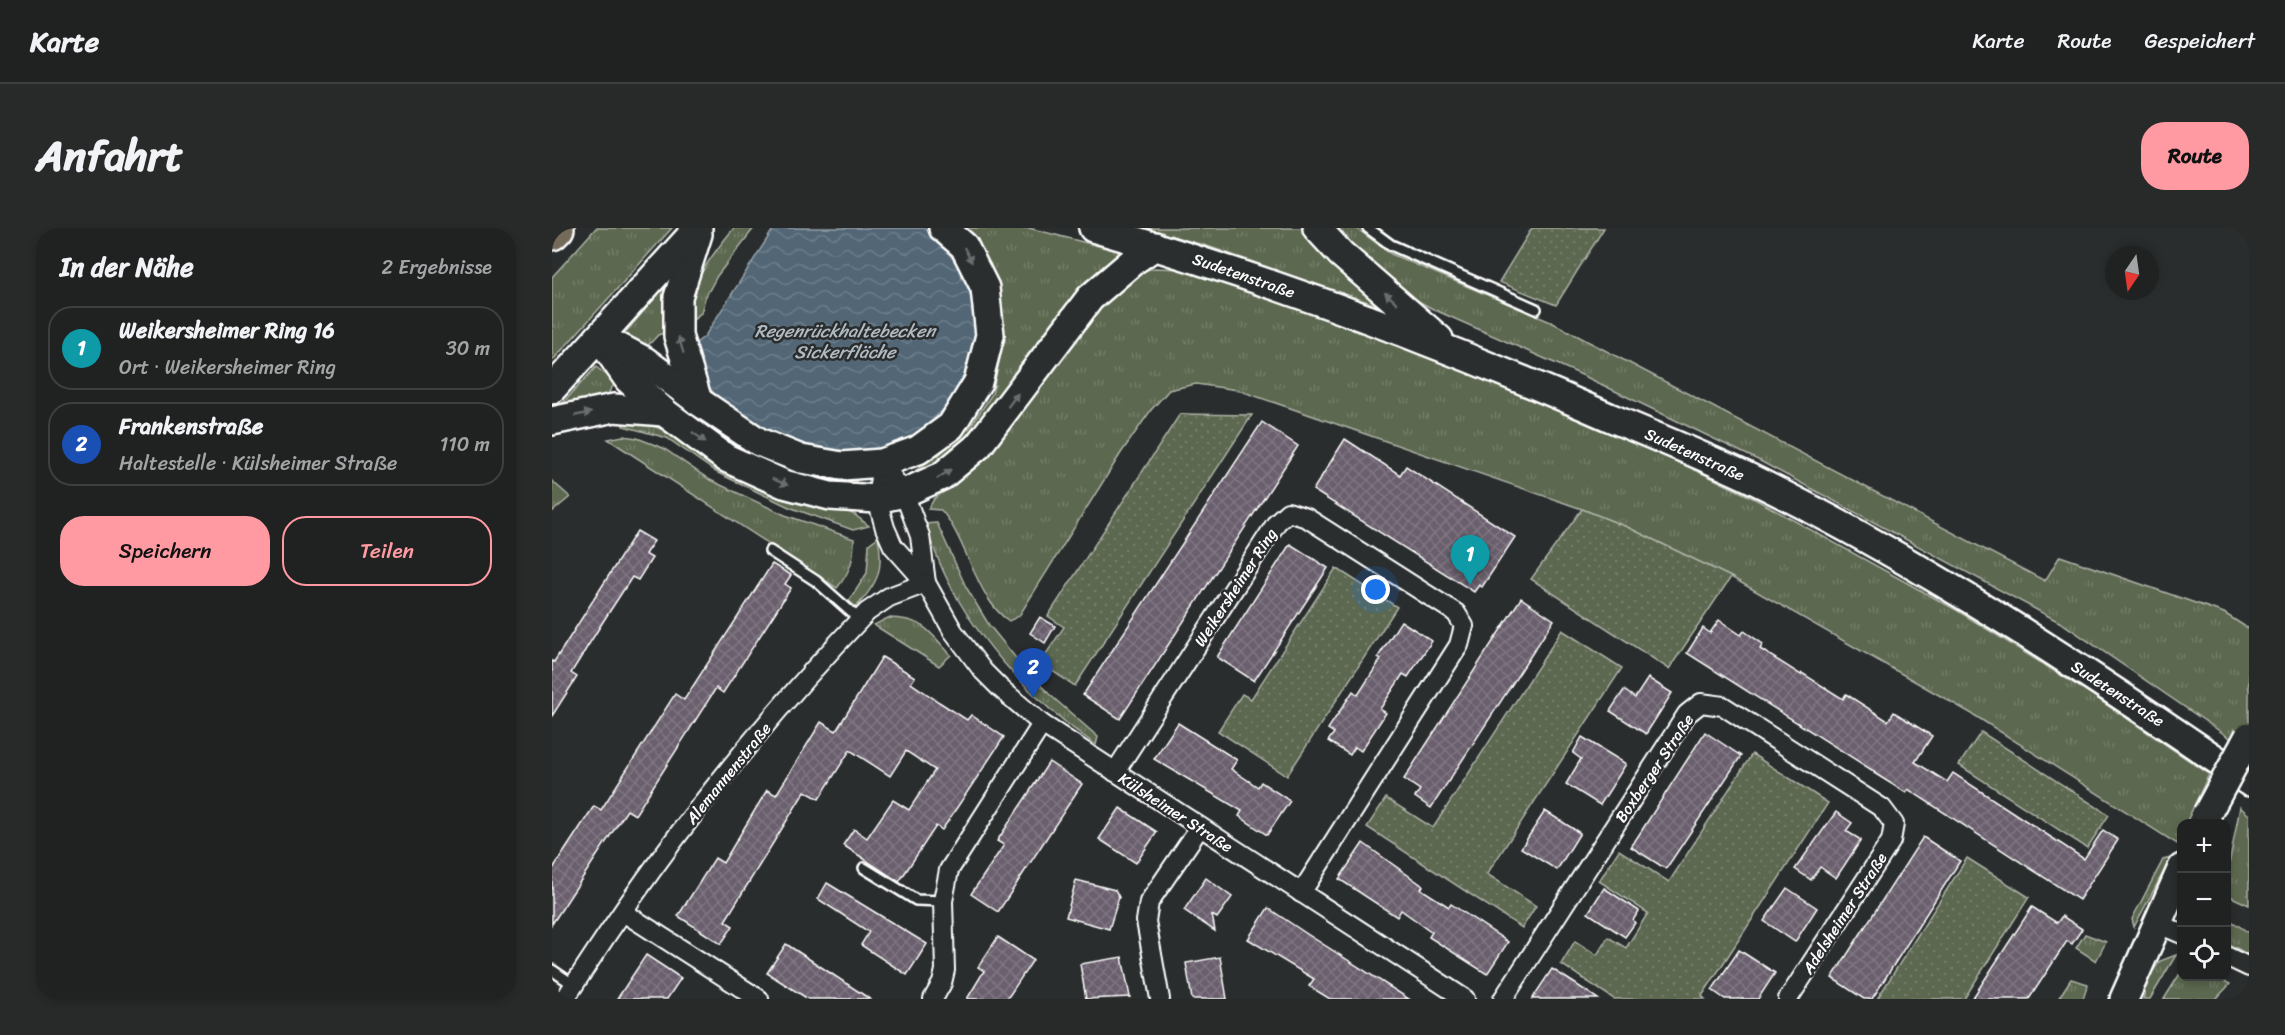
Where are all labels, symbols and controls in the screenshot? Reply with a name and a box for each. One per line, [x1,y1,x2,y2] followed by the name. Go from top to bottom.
[30,17,99,66] text: Karte
[1973,22,2024,60] text: Karte
[2057,22,2111,60] text: Route
[2144,22,2255,60] text: Gespeichert
[36,119,183,193] text: Anfahrt
[2141,122,2249,190] button: Route
[60,244,194,290] text: In der Nähe
[1189,244,1299,307] street label: Sudetenstraße
[963,246,973,263] one-way arrow
[2105,246,2159,300] north arrow
[382,250,492,285] text: 2 Ergebnisse
[1384,291,1399,305] one-way arrow
[119,311,335,350] text: Weikersheimer Ring 16
[755,315,937,368] water label: Regenrückhaltebecken Sickerfläche
[77,331,86,366] text: 1
[446,331,490,366] text: 30 m
[676,336,685,354] one-way arrow
[119,350,336,385] text: Ort · Weikersheimer Ring
[1007,392,1019,407] one-way arrow
[119,407,263,446] text: Frankenstraße
[574,409,593,418] one-way arrow
[1640,419,1750,489] street label: Sudetenstraße
[76,427,87,462] text: 2
[440,427,490,462] text: 110 m
[691,431,706,443] one-way arrow
[119,446,397,481] text: Haltestelle · Külsheimer Straße
[935,468,951,480] one-way arrow
[771,477,789,487] one-way arrow
[60,516,270,586] button: Speichern
[282,516,492,586] button: Teilen
[1186,522,1285,653] street label: Weikersheimer Ring
[1450,536,1490,585] pin: 1
[1361,575,1390,604] your location
[1014,648,1052,698] pin: 2
[2065,652,2170,735] street label: Sudetenstraße
[1607,708,1702,829] street label: Boxberger Straße
[677,716,779,832] street label: Alemannenstraße
[1112,764,1239,861] street label: Külsheimer Straße
[2177,819,2231,981] map controls
[2177,819,2231,873] button: +
[1793,846,1895,981] street label: Adelsheimer Straße
[2177,873,2231,927] button: −
[2177,927,2231,981] button: locate

